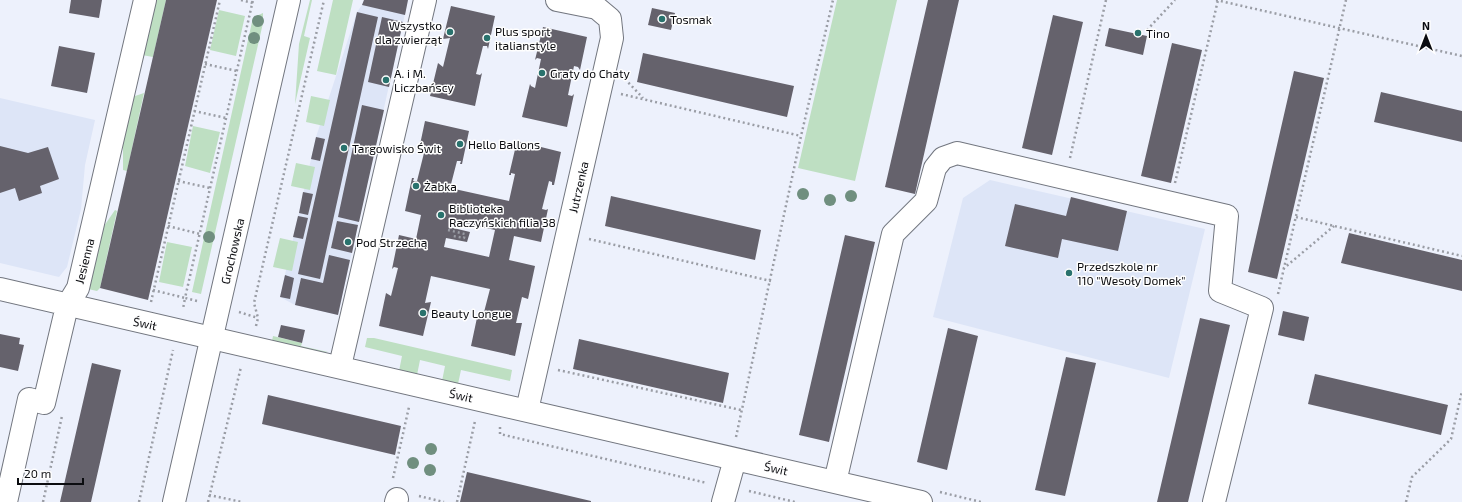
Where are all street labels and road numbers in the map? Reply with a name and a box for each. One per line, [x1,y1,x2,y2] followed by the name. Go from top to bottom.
[565,160,591,214] street label: Jutrzenka
[218,217,246,285] street label: Grochowska
[72,237,96,285] street label: Jesienna
[132,314,159,332] street label: Świt
[448,385,475,405] street label: Świt
[763,458,790,478] street label: Świt

